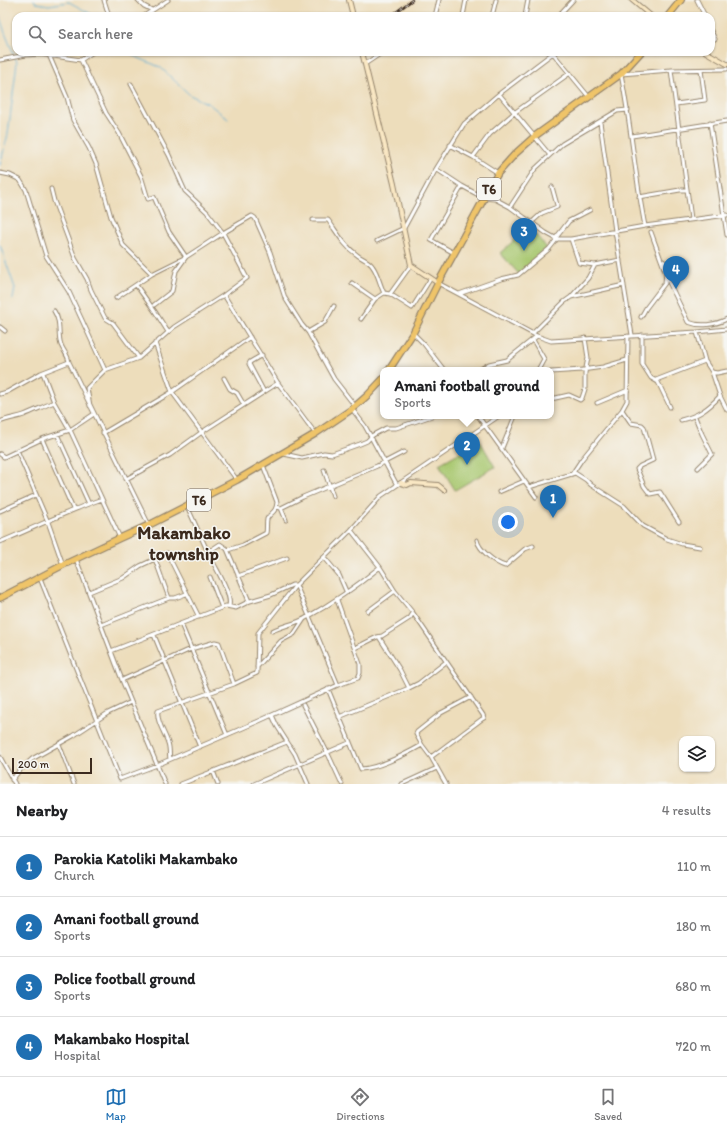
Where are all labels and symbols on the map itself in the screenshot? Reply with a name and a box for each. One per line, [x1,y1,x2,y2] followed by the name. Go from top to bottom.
[477,178,501,200] road number: T6
[511,218,537,251] pin: 3
[663,256,689,289] pin: 4
[454,432,480,465] pin: 2
[540,485,566,518] pin: 1
[187,489,211,511] road number: T6
[498,512,518,532] your location
[137,522,231,565] district label: Makambako township
[12,756,92,775] scale bar

